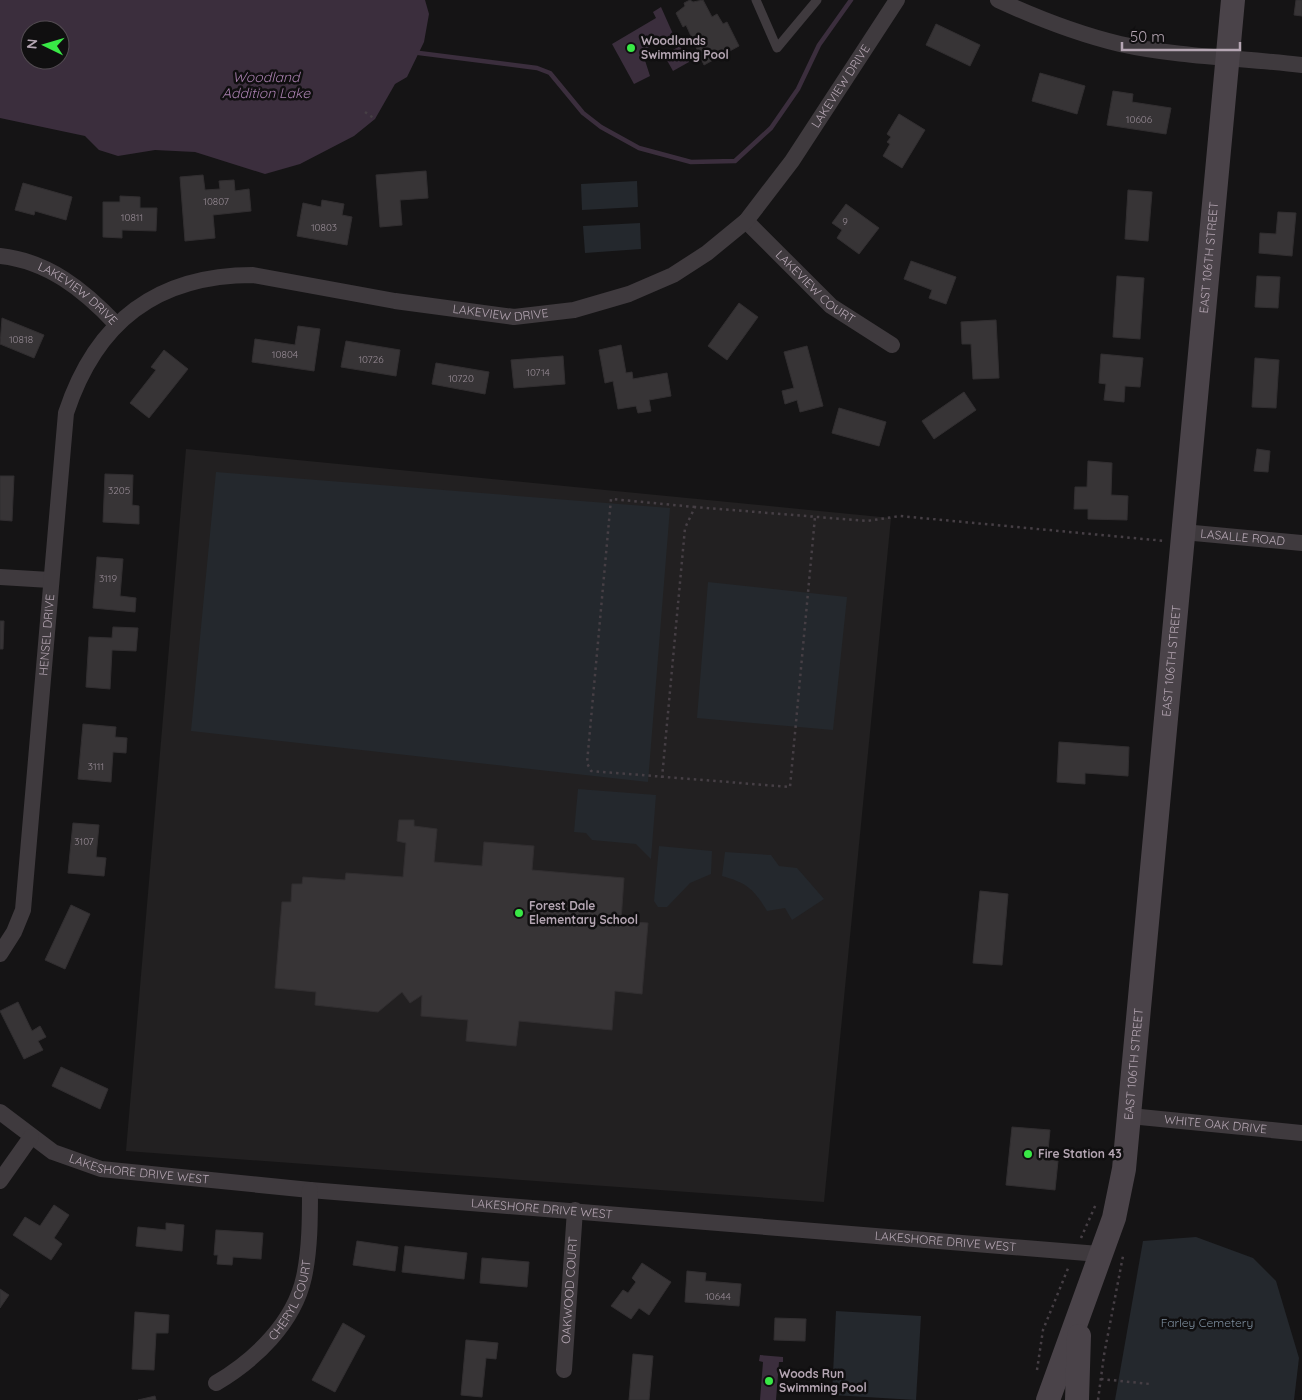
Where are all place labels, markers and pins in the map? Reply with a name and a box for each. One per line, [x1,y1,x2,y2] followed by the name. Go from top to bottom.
[641,33,729,62] place label: Woodlands Swimming Pool
[625,42,637,54] marker: Woodlands Swimming Pool
[529,898,638,927] place label: Forest Dale Elementary School
[513,907,525,919] marker: Forest Dale Elementary School
[1038,1146,1122,1161] place label: Fire Station 43
[1022,1148,1034,1160] marker: Fire Station 43
[779,1366,867,1395] place label: Woods Run Swimming Pool
[763,1375,775,1387] marker: Woods Run Swimming Pool

